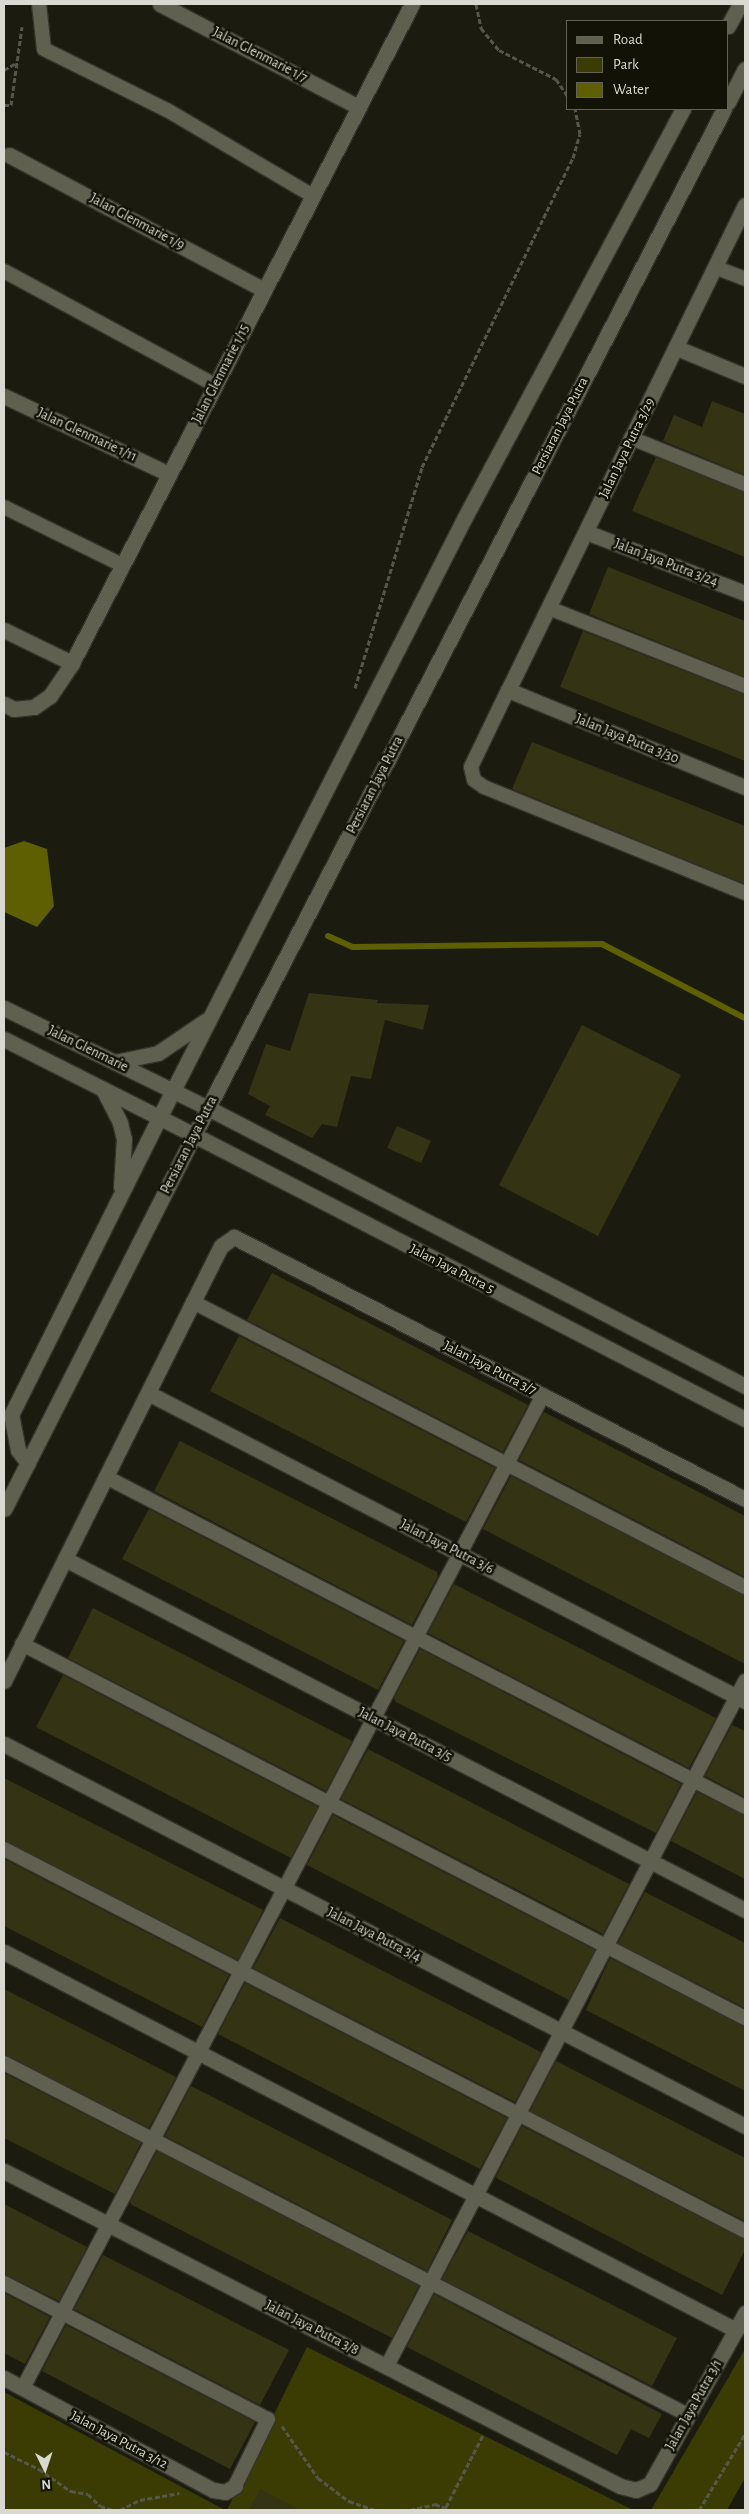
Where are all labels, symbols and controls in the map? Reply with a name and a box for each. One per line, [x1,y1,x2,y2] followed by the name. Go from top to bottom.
[566,20,729,110] legend
[210,24,310,86] street label: Jalan Glenmarie 1/7
[613,32,643,47] text: Road
[613,57,639,72] text: Park
[613,82,649,97] text: Water
[87,190,187,254] street label: Jalan Glenmarie 1/9
[189,322,253,426] street label: Jalan Glenmarie 1/15
[528,374,592,478] street label: Persiaran Jaya Putra
[595,395,659,501] street label: Jalan Jaya Putra 3/29
[35,405,139,465] street label: Jalan Glenmarie 1/11
[612,536,720,590] street label: Jalan Jaya Putra 3/24
[573,711,681,767] street label: Jalan Jaya Putra 3/30
[343,733,407,837] street label: Persiaran Jaya Putra
[45,1022,131,1076] street label: Jalan Glenmarie
[157,1093,221,1197] street label: Persiaran Jaya Putra
[407,1241,497,1297] street label: Jalan Jaya Putra 5
[441,1337,539,1399] street label: Jalan Jaya Putra 3/7
[397,1516,497,1578] street label: Jalan Jaya Putra 3/6
[356,1704,454,1766] street label: Jalan Jaya Putra 3/5
[324,1904,424,1966] street label: Jalan Jaya Putra 3/4
[262,2297,362,2359] street label: Jalan Jaya Putra 3/8
[662,2357,726,2453] street label: Jalan Jaya Putra 3/1
[68,2407,170,2473] street label: Jalan Jaya Putra 3/12
[20,2444,70,2494] north arrow
[41,2477,51,2491] text: N

